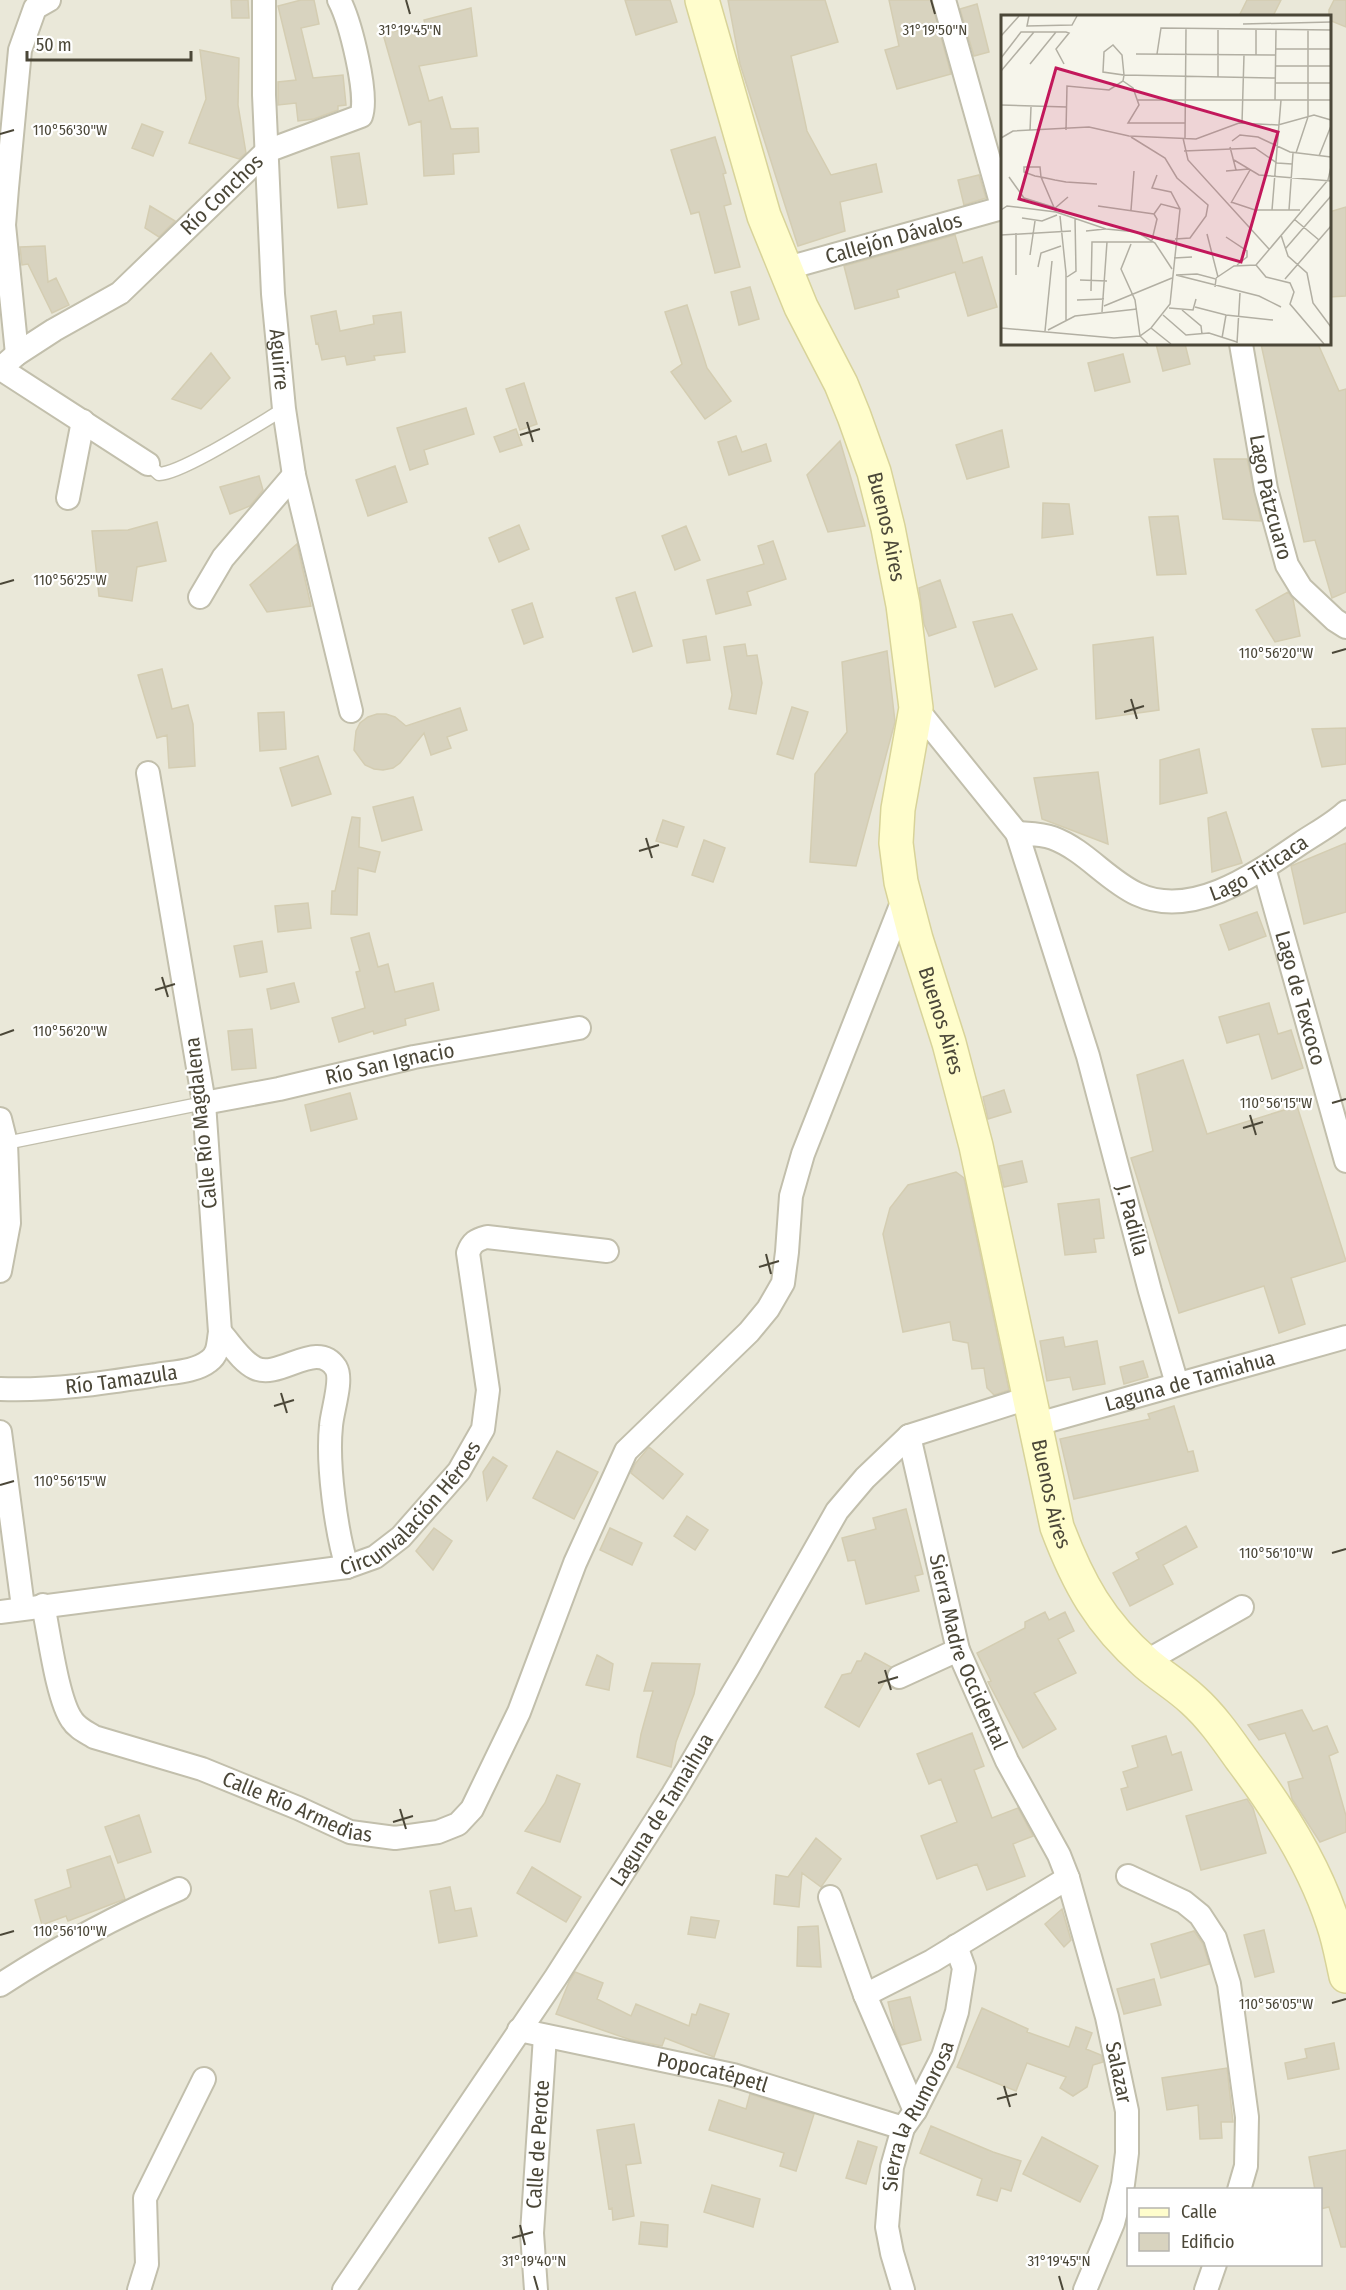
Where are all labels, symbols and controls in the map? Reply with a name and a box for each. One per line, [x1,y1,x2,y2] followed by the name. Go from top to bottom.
[1001,15,1331,345] inset map
[378,21,442,39] text: 31°19'45"N
[903,21,967,39] text: 31°19'50"N
[27,24,190,62] scale bar
[36,34,72,56] text: 50 m
[33,121,107,139] text: 110°56'30"W
[175,149,269,241] street label: Río Conchos
[822,207,965,270] street label: Callejón Dávalos
[263,328,295,391] street label: Aguirre
[1244,432,1298,563] street label: Lago Pátzcuaro
[862,469,911,584] street label: Buenos Aires
[33,571,107,589] text: 110°56'25"W
[1239,644,1313,662] text: 110°56'20"W
[1206,829,1313,907] street label: Lago Titicaca
[1269,928,1332,1068] street label: Lago de Texcoco
[913,963,970,1077] street label: Buenos Aires
[33,1022,107,1040] text: 110°56'20"W
[179,1036,223,1210] street label: Calle Río Magdalena
[323,1037,456,1091] street label: Río San Ignacio
[1240,1094,1312,1112] text: 110°56'15"W
[1110,1181,1154,1259] street label: J. Padilla
[1102,1345,1278,1417] street label: Laguna de Tamiahua
[64,1359,179,1400] street label: Río Tamazula
[338,1436,487,1581] street label: Circunvalación Héroes
[1026,1437,1077,1552] street label: Buenos Aires
[34,1472,106,1490] text: 110°56'15"W
[1239,1544,1313,1562] text: 110°56'10"W
[923,1551,1013,1754] street label: Sierra Madre Occidental
[604,1728,719,1891] street label: Laguna de Tamaihua
[218,1766,374,1848] street label: Calle Río Armedias
[33,1922,107,1940] text: 110°56'10"W
[1239,1995,1313,2013] text: 110°56'05"W
[877,2038,960,2193] street label: Sierra la Rumorosa
[1100,2039,1138,2106] street label: Salazar
[655,2046,772,2098] street label: Popocatépetl
[521,2079,555,2210] street label: Calle de Perote
[1127,2188,1322,2266] legend
[1181,2201,1217,2223] text: Calle
[1181,2231,1234,2253] text: Edificio
[502,2252,566,2270] text: 31°19'40"N
[1027,2252,1091,2270] text: 31°19'45"N

